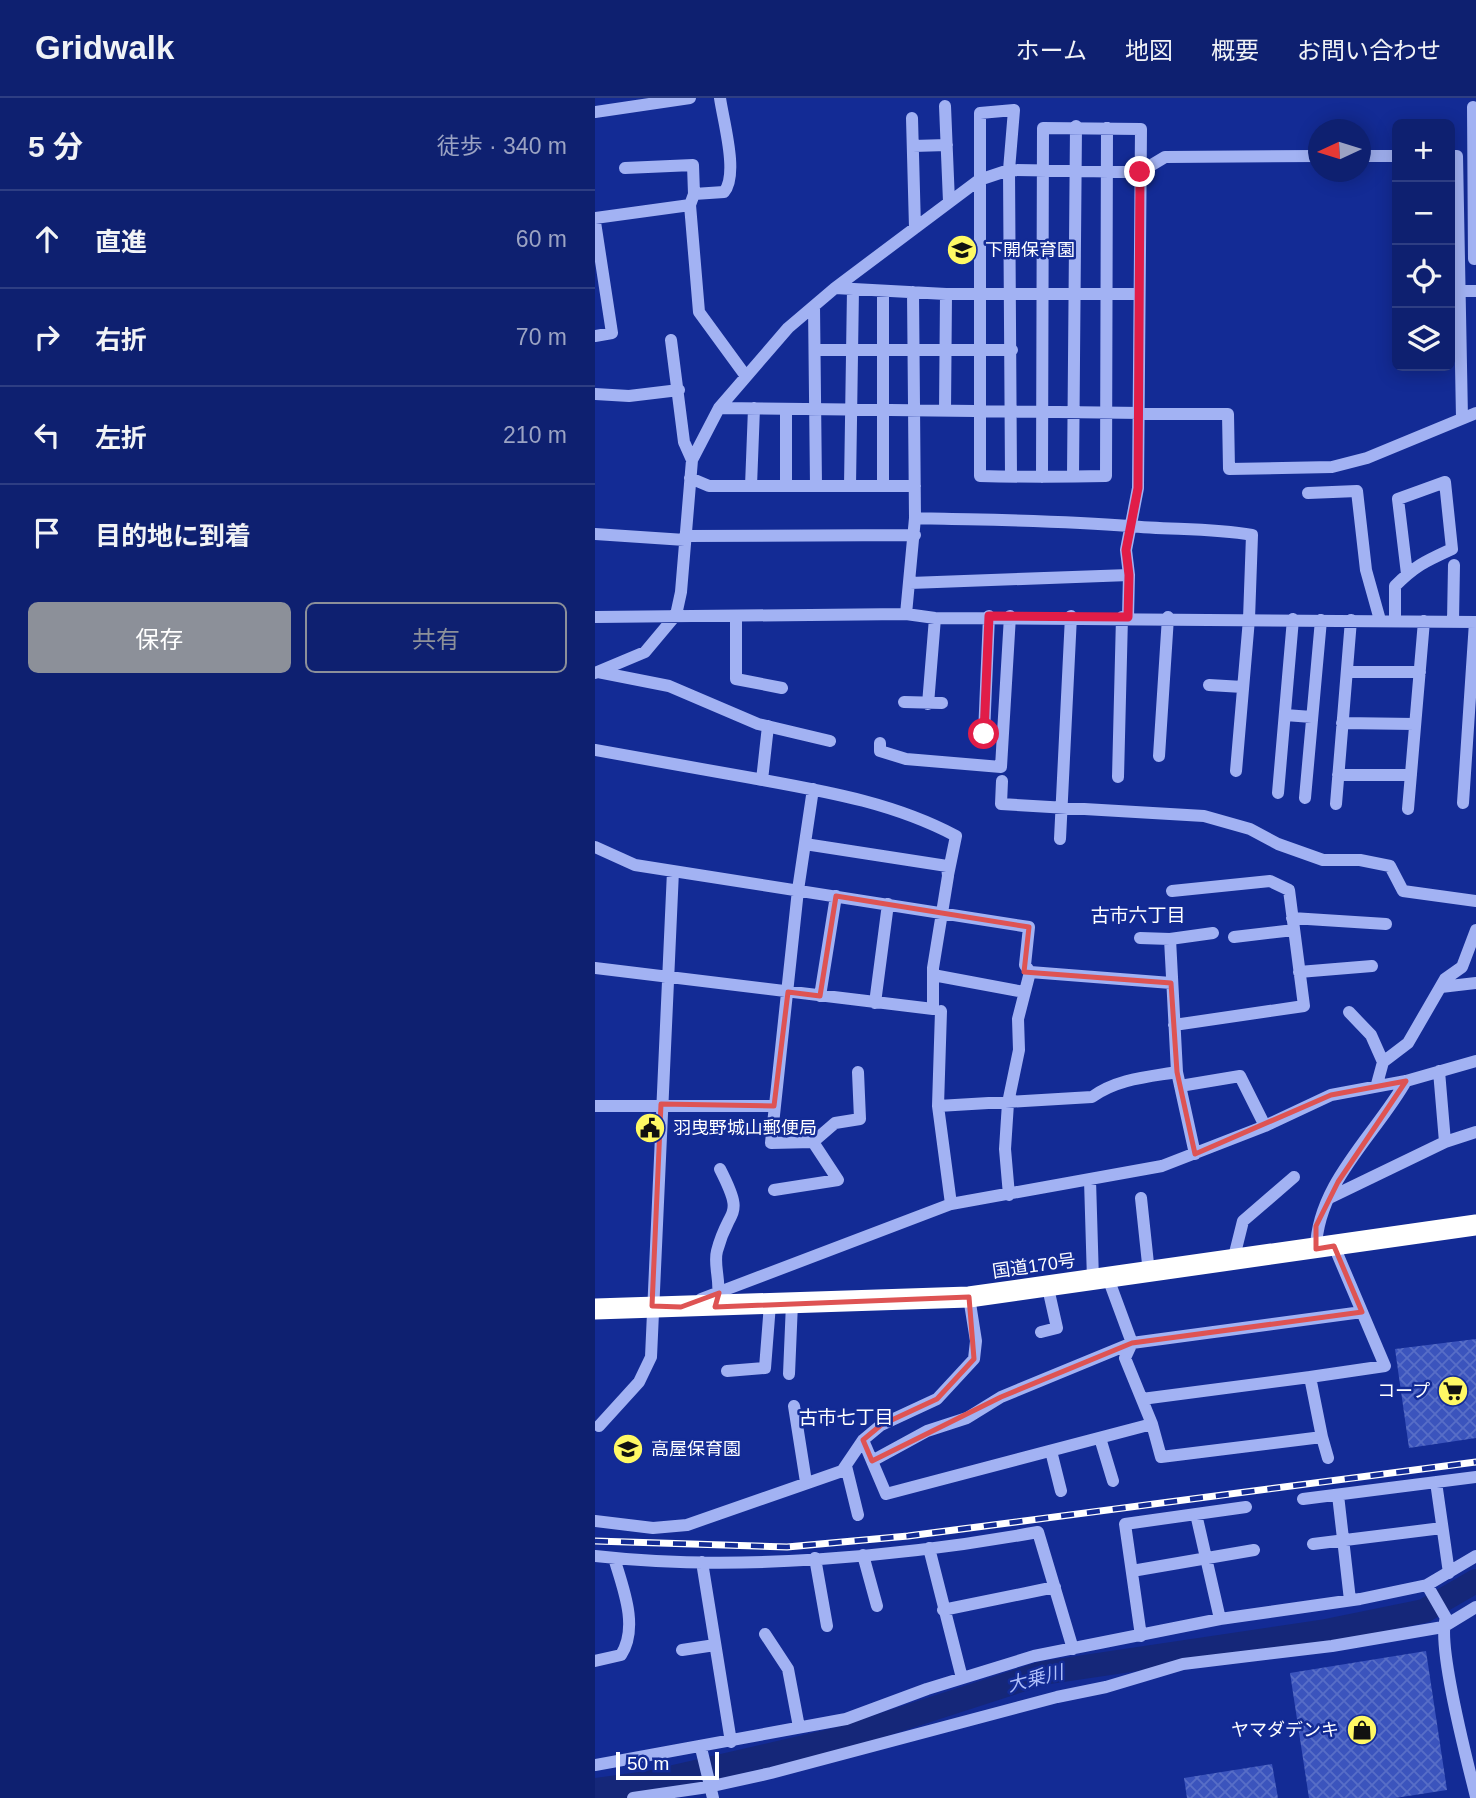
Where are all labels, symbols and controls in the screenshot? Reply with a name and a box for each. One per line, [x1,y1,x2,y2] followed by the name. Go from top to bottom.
[35,29,174,66] text: Gridwalk
[1016,37,1087,64] text: ホーム
[1125,37,1173,64] text: 地図
[1211,37,1259,64] text: 概要
[1297,37,1441,64] text: お問い合わせ
[1308,119,1371,182] north arrow
[1392,119,1455,371] map controls
[1392,119,1455,182] button: +
[28,130,83,163] text: 5 分
[437,133,567,159] text: 徒歩 · 340 m
[1124,156,1155,187] route end
[1392,182,1455,245] button: −
[28,220,66,258] icon: ahead
[516,226,567,252] text: 60 m
[95,227,147,257] text: 直進
[945,233,979,267] school or university icon: 下開保育園
[985,240,1075,260] place label: 下開保育園
[1392,245,1455,308] button: locate
[1392,308,1455,371] button: layers
[28,318,66,356] icon: right
[516,324,567,350] text: 70 m
[95,325,147,355] text: 右折
[28,416,66,454] icon: left
[503,422,567,448] text: 210 m
[95,423,147,453] text: 左折
[28,514,66,552] icon: arrive
[95,521,251,551] text: 目的地に到着
[28,602,291,673] button: 保存
[305,602,567,673] button: 共有
[968,718,999,749] route start
[1090,905,1186,926] district label: 古市六丁目
[633,1111,667,1145] public building icon: 羽曳野城山郵便局
[673,1118,817,1138] place label: 羽曳野城山郵便局
[991,1250,1077,1282] street label: 国道170号
[1436,1374,1470,1408] supermarket icon: コープ
[1377,1381,1430,1401] place label: コープ
[798,1407,894,1428] district label: 古市七丁目
[611,1432,645,1466] school or university icon: 高屋保育園
[651,1439,741,1459] place label: 高屋保育園
[1005,1661,1067,1696] water label: 大乗川
[1345,1713,1379,1747] shop icon: ヤマダデンキ
[1231,1720,1339,1740] place label: ヤマダデンキ
[616,1749,719,1781] scale bar
[627,1753,669,1774] text: 50 m

